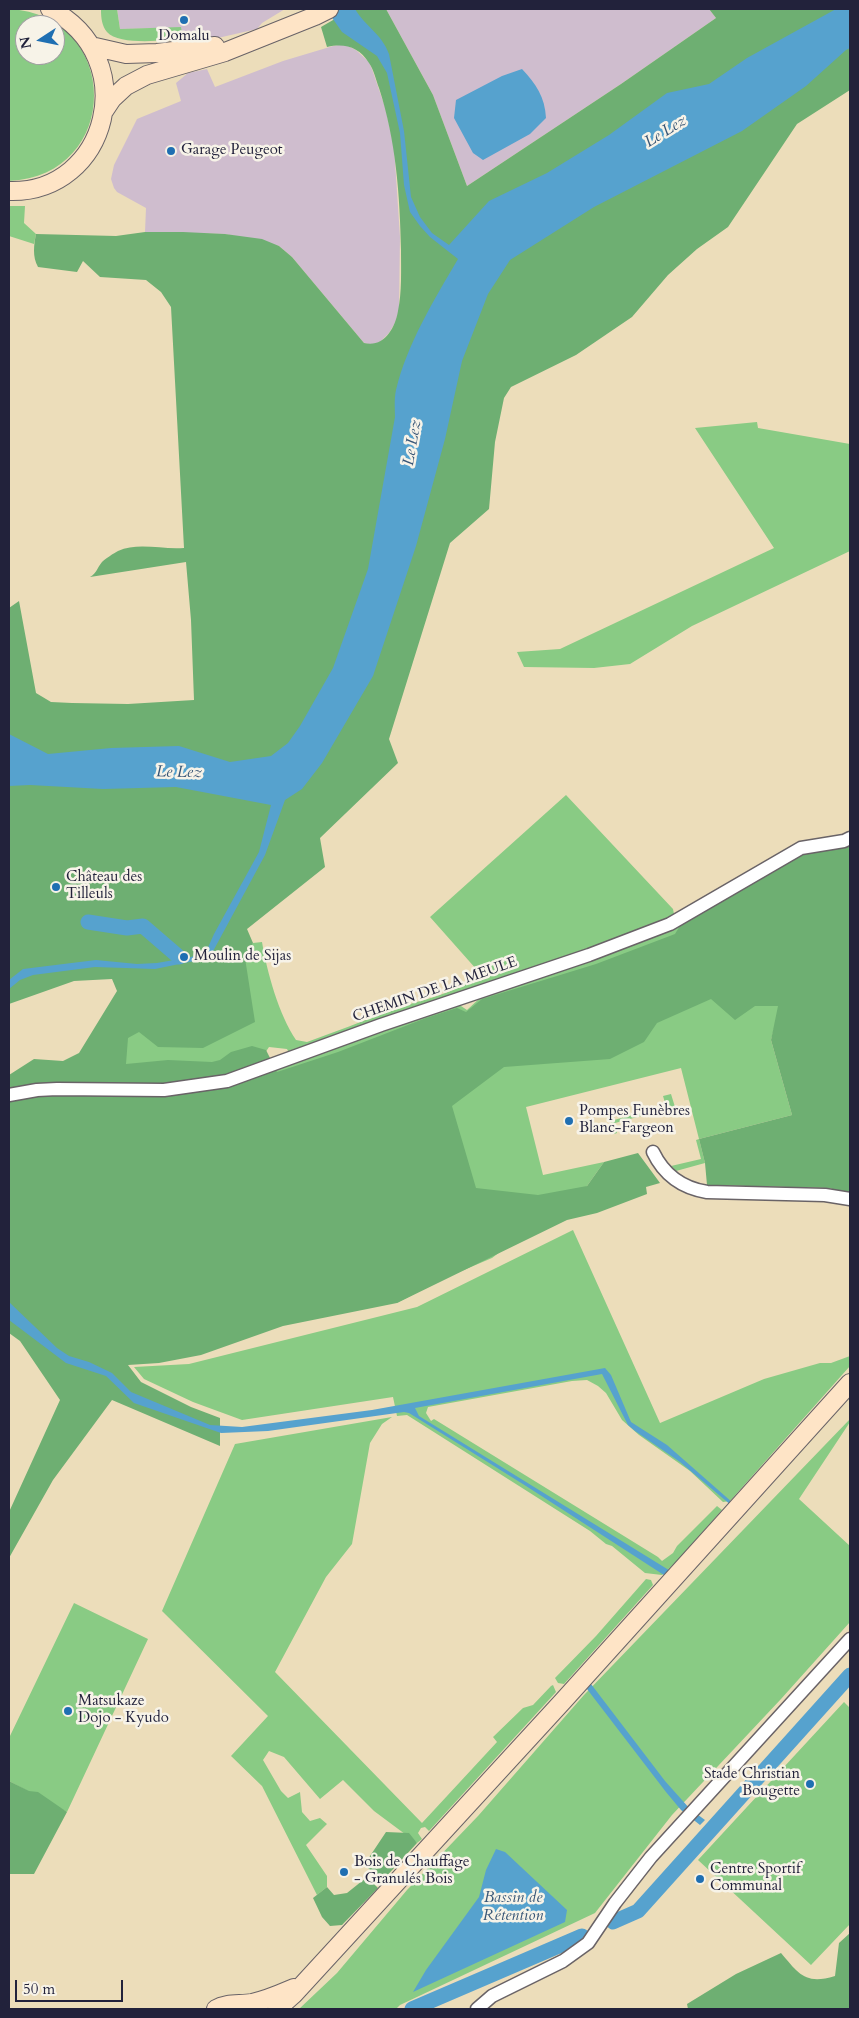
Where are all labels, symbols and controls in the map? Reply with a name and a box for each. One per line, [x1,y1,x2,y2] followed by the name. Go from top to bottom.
[178,14,190,26] marker: Domalu
[15,15,65,65] north arrow
[158,28,210,46] place label: Domalu
[15,35,36,51] text: N
[641,112,691,152] water label: Le Lez
[181,142,283,160] place label: Garage Peugeot
[165,145,177,157] marker: Garage Peugeot
[400,419,426,467] water label: Le Lez
[156,763,202,783] water label: Le Lez
[66,869,142,904] place label: Château des Tilleuls
[50,881,62,893] marker: Château des Tilleuls
[194,948,291,966] place label: Moulin de Sijas
[178,951,190,963] marker: Moulin de Sijas
[350,953,520,1027] street label: CHEMIN DE LA MEULE
[579,1103,690,1138] place label: Pompes Funèbres Blanc-Fargeon
[563,1115,575,1127] marker: Pompes Funèbres Blanc-Fargeon
[78,1693,169,1728] place label: Matsukaze Dojo - Kyudo
[62,1705,74,1717] marker: Matsukaze Dojo - Kyudo
[704,1766,800,1801] place label: Stade Christian Bougette
[804,1778,816,1790] marker: Stade Christian Bougette
[354,1854,470,1889] place label: Bois de Chauffage - Granulés Bois
[710,1861,800,1896] place label: Centre Sportif Communal
[338,1866,350,1878] marker: Bois de Chauffage - Granulés Bois
[694,1873,706,1885] marker: Centre Sportif Communal
[483,1888,543,1926] water label: Bassin de Rétention
[18,1970,125,2002] scale bar
[23,1979,55,1999] text: 50 m

